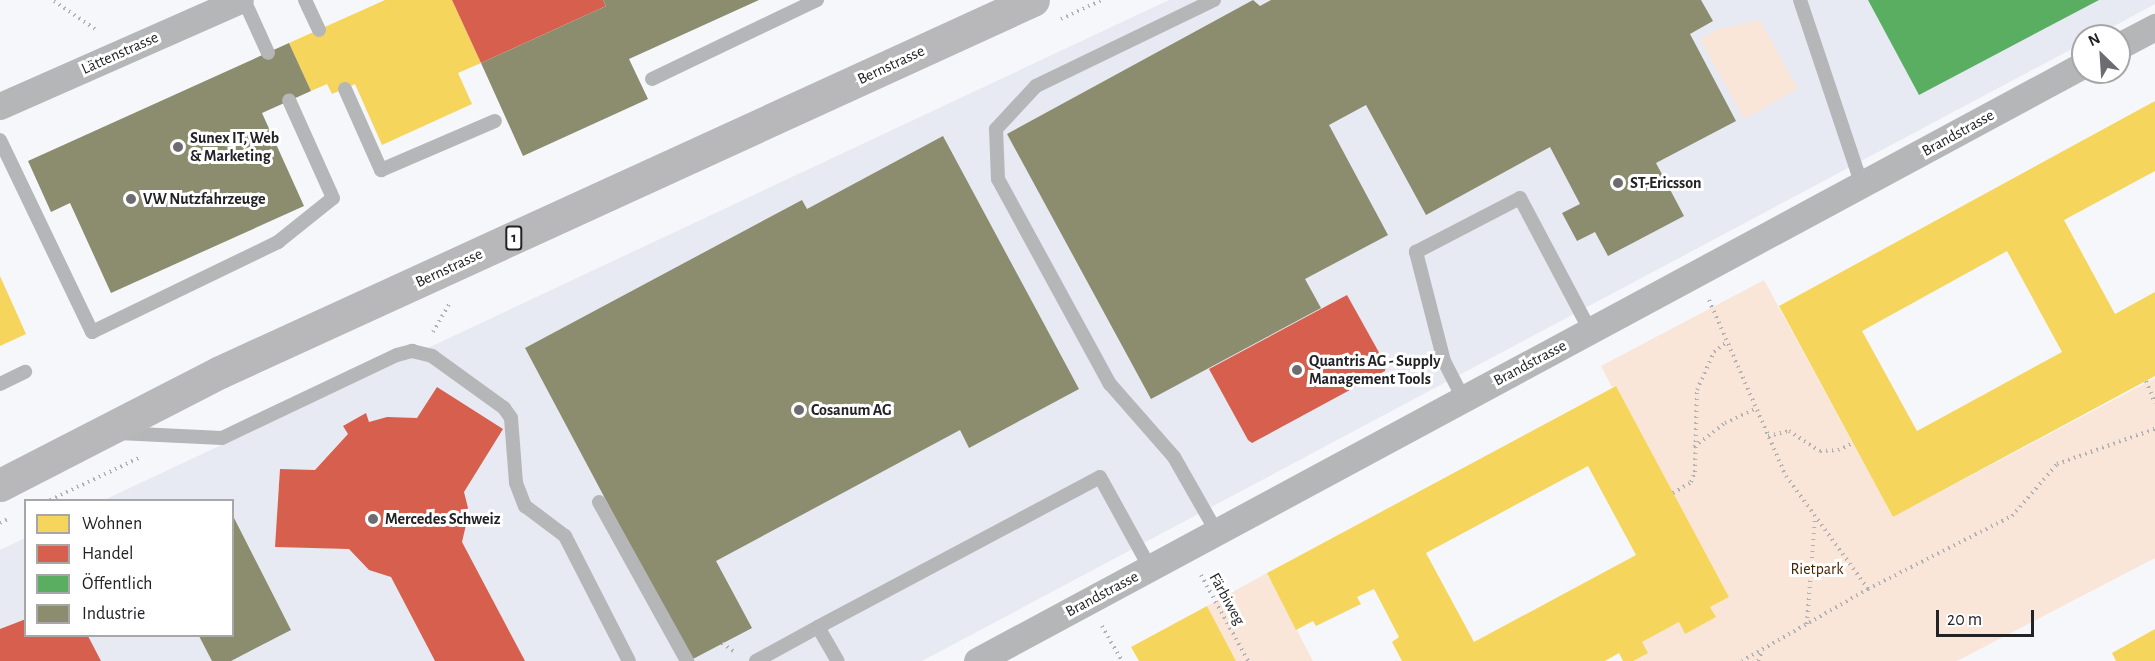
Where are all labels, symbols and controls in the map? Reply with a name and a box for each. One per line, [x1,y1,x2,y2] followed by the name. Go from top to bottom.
[2071,24,2131,84] north arrow
[79,27,161,79] street label: Lättenstrasse
[2086,30,2103,49] text: N
[854,41,928,89] street label: Bernstrasse
[1918,105,1998,161] street label: Brandstrasse
[190,128,279,166] place label: Sunex IT, Web & Marketing
[171,140,185,154] marker: Sunex IT, Web & Marketing
[1630,173,1702,193] place label: ST-Ericsson
[1611,176,1625,190] marker: ST-Ericsson
[143,189,266,209] place label: VW Nutzfahrzeuge
[124,192,138,206] marker: VW Nutzfahrzeuge
[505,226,523,250] road number: 1
[412,244,486,292] street label: Bernstrasse
[1490,336,1570,390] street label: Brandstrasse
[1309,351,1440,389] place label: Quantris AG - Supply Management Tools
[1290,363,1304,377] marker: Quantris AG - Supply Management Tools
[811,400,892,420] place label: Cosanum AG
[792,403,806,417] marker: Cosanum AG
[24,499,234,637] legend
[385,509,500,529] place label: Mercedes Schweiz
[366,512,380,526] marker: Mercedes Schweiz
[82,515,142,533] text: Wohnen
[82,545,133,563] text: Handel
[1790,559,1844,579] park label: Rietpark
[1062,567,1142,621] street label: Brandstrasse
[1205,570,1249,628] street label: Färbiweg
[82,575,152,593] text: Öffentlich
[1939,598,2036,636] scale bar
[82,605,145,623] text: Industrie
[1947,611,1982,629] text: 20 m

